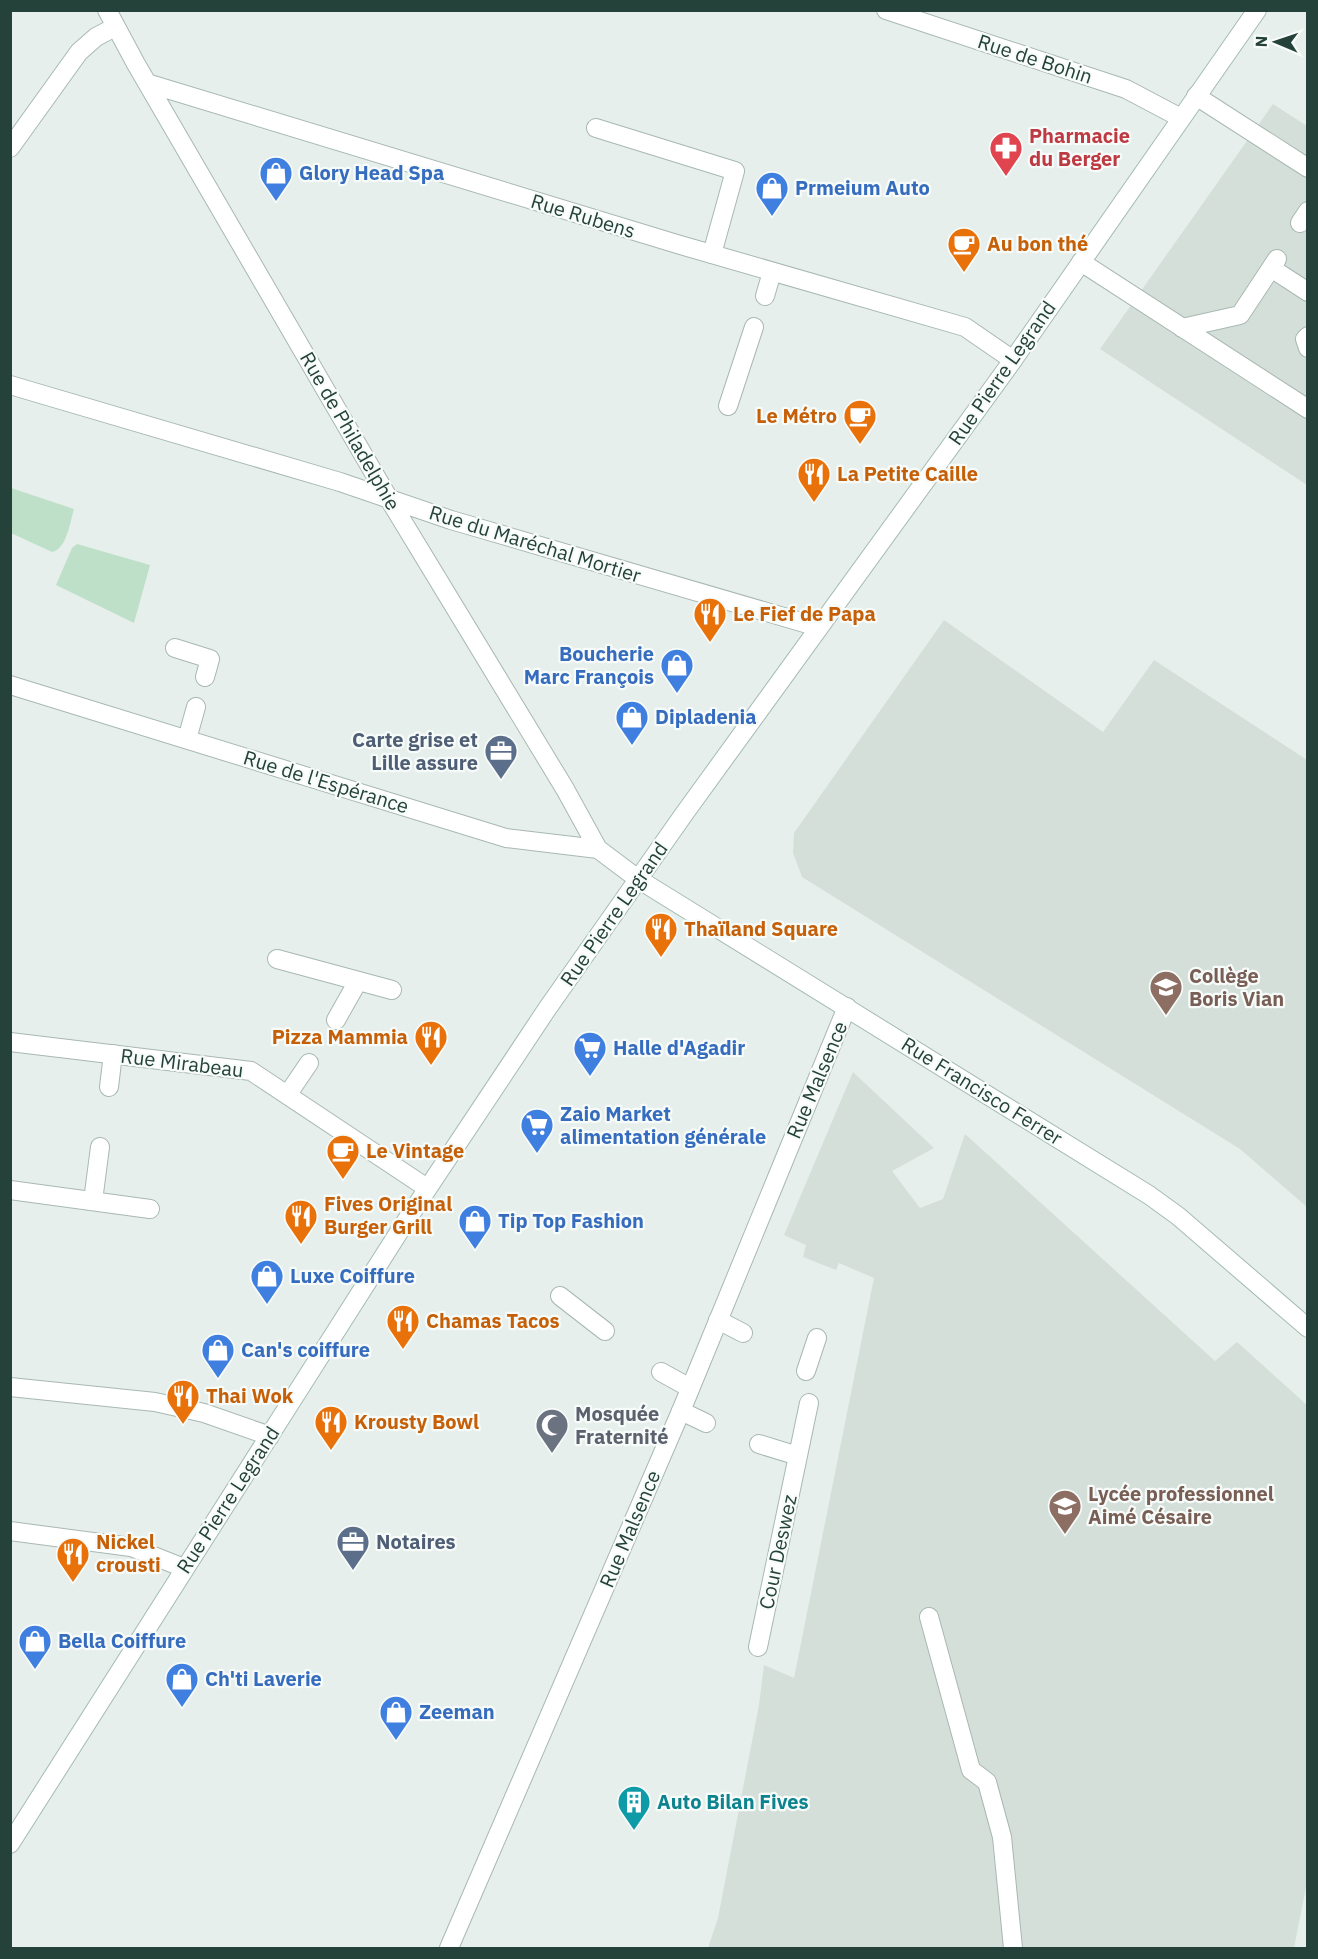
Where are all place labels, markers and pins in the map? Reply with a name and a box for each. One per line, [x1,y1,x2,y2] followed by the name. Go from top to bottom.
[1029,122,1130,172] place label: Pharmacie du Berger
[988,130,1024,177] pharmacy icon: Pharmacie du Berger
[258,155,294,202] shop icon: Glory Head Spa
[299,159,444,186] place label: Glory Head Spa
[754,170,790,217] shop icon: Prmeium Auto
[795,174,930,201] place label: Prmeium Auto
[946,226,982,273] cafe icon: Au bon thé
[987,230,1088,257] place label: Au bon thé
[842,398,878,445] cafe icon: Le Métro
[756,402,837,429] place label: Le Métro
[796,456,832,503] restaurant icon: La Petite Caille
[837,460,978,487] place label: La Petite Caille
[692,596,728,643] restaurant icon: Le Fief de Papa
[733,600,876,627] place label: Le Fief de Papa
[524,640,654,690] place label: Boucherie Marc François
[659,647,695,694] shop icon: Boucherie Marc François
[614,699,650,746] shop icon: Dipladenia
[655,703,757,730] place label: Dipladenia
[352,726,478,776] place label: Carte grise et Lille assure
[483,733,519,780] office icon: Carte grise et Lille assure
[643,911,679,958] restaurant icon: Thaïland Square
[684,915,838,942] place label: Thaïland Square
[1189,962,1284,1012] place label: Collège Boris Vian
[1148,969,1184,1016] school or university icon: Collège Boris Vian
[413,1019,449,1066] restaurant icon: Pizza Mammia
[272,1023,408,1050] place label: Pizza Mammia
[572,1030,608,1077] supermarket icon: Halle d'Agadir
[613,1034,745,1061] place label: Halle d'Agadir
[560,1100,766,1150] place label: Zaio Market alimentation générale
[519,1107,555,1154] supermarket icon: Zaio Market alimentation générale
[325,1133,361,1180] cafe icon: Le Vintage
[366,1137,464,1164] place label: Le Vintage
[324,1190,452,1240] place label: Fives Original Burger Grill
[283,1198,319,1245] restaurant icon: Fives Original Burger Grill
[457,1203,493,1250] shop icon: Tip Top Fashion
[498,1207,644,1234] place label: Tip Top Fashion
[249,1258,285,1305] shop icon: Luxe Coiffure
[290,1262,415,1289] place label: Luxe Coiffure
[385,1303,421,1350] restaurant icon: Chamas Tacos
[426,1307,560,1334] place label: Chamas Tacos
[200,1332,236,1379] shop icon: Can's coiffure
[241,1336,370,1363] place label: Can's coiffure
[165,1378,201,1425] restaurant icon: Thai Wok
[206,1382,294,1409] place label: Thai Wok
[575,1400,669,1450] place label: Mosquée Fraternité
[313,1404,349,1451] restaurant icon: Krousty Bowl
[534,1407,570,1454] mosque icon: Mosquée Fraternité
[354,1408,479,1435] place label: Krousty Bowl
[1088,1480,1274,1530] place label: Lycée professionnel Aimé Césaire
[1047,1488,1083,1535] school or university icon: Lycée professionnel Aimé Césaire
[335,1524,371,1571] office icon: Notaires
[96,1528,161,1578] place label: Nickel crousti
[376,1528,456,1555] place label: Notaires
[55,1536,91,1583] restaurant icon: Nickel crousti
[17,1623,53,1670] shop icon: Bella Coiffure
[58,1627,186,1654] place label: Bella Coiffure
[164,1661,200,1708] shop icon: Ch'ti Laverie
[205,1665,322,1692] place label: Ch'ti Laverie
[378,1694,414,1741] shop icon: Zeeman
[419,1698,495,1725] place label: Zeeman
[616,1784,652,1831] building icon: Auto Bilan Fives
[657,1788,809,1815] place label: Auto Bilan Fives

